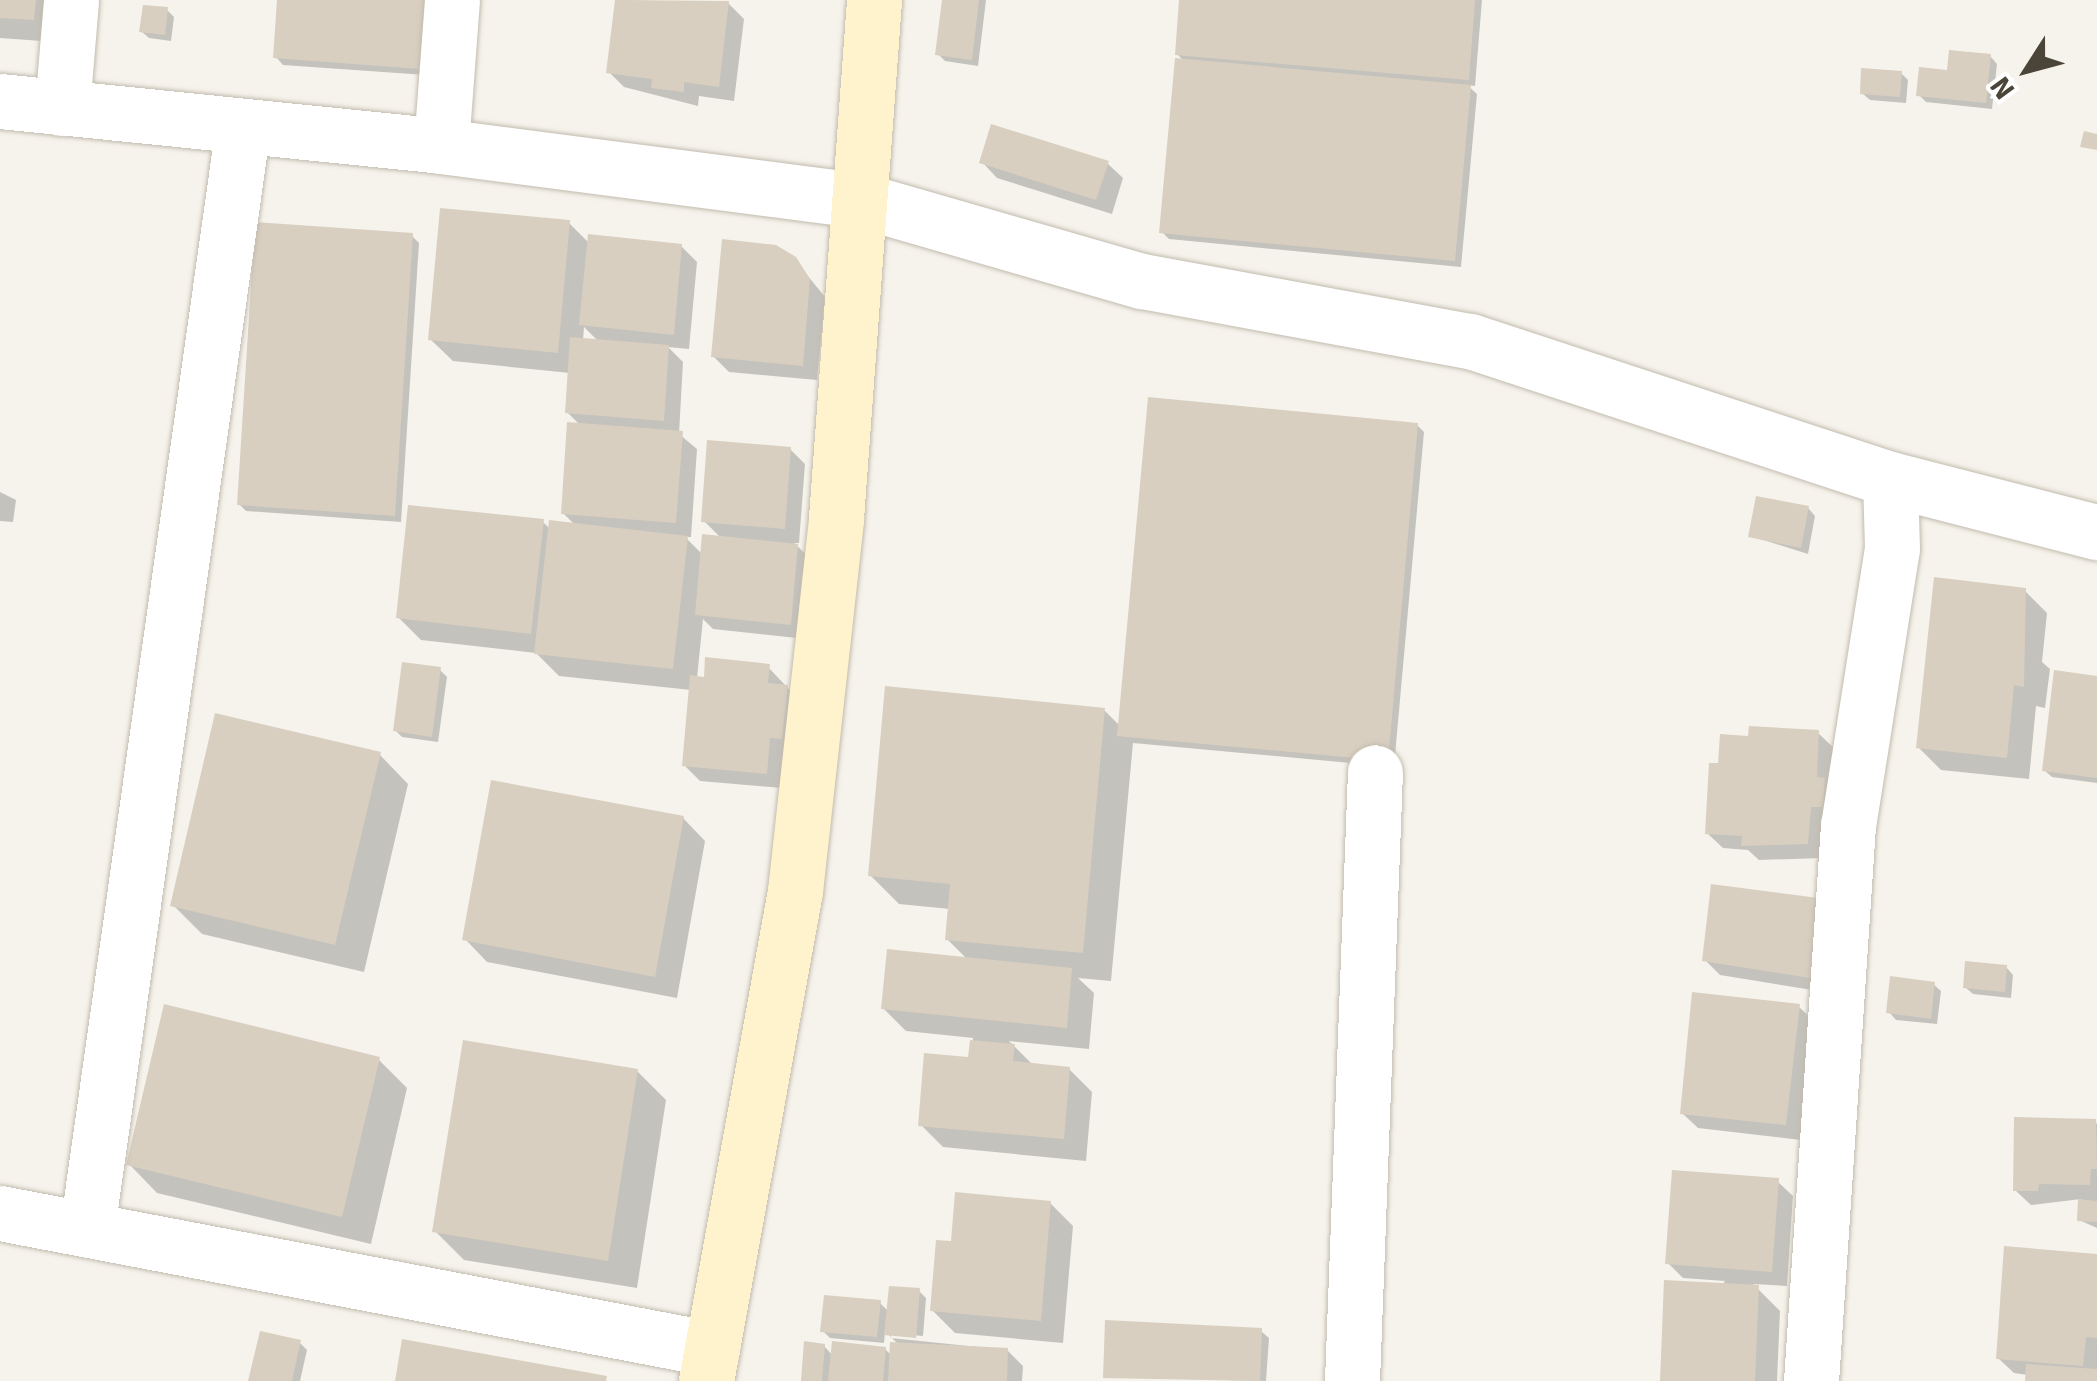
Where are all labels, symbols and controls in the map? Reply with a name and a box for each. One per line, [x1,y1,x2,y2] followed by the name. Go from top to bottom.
[1977,20,2077,120] north arrow
[1983,70,2022,106] text: N

